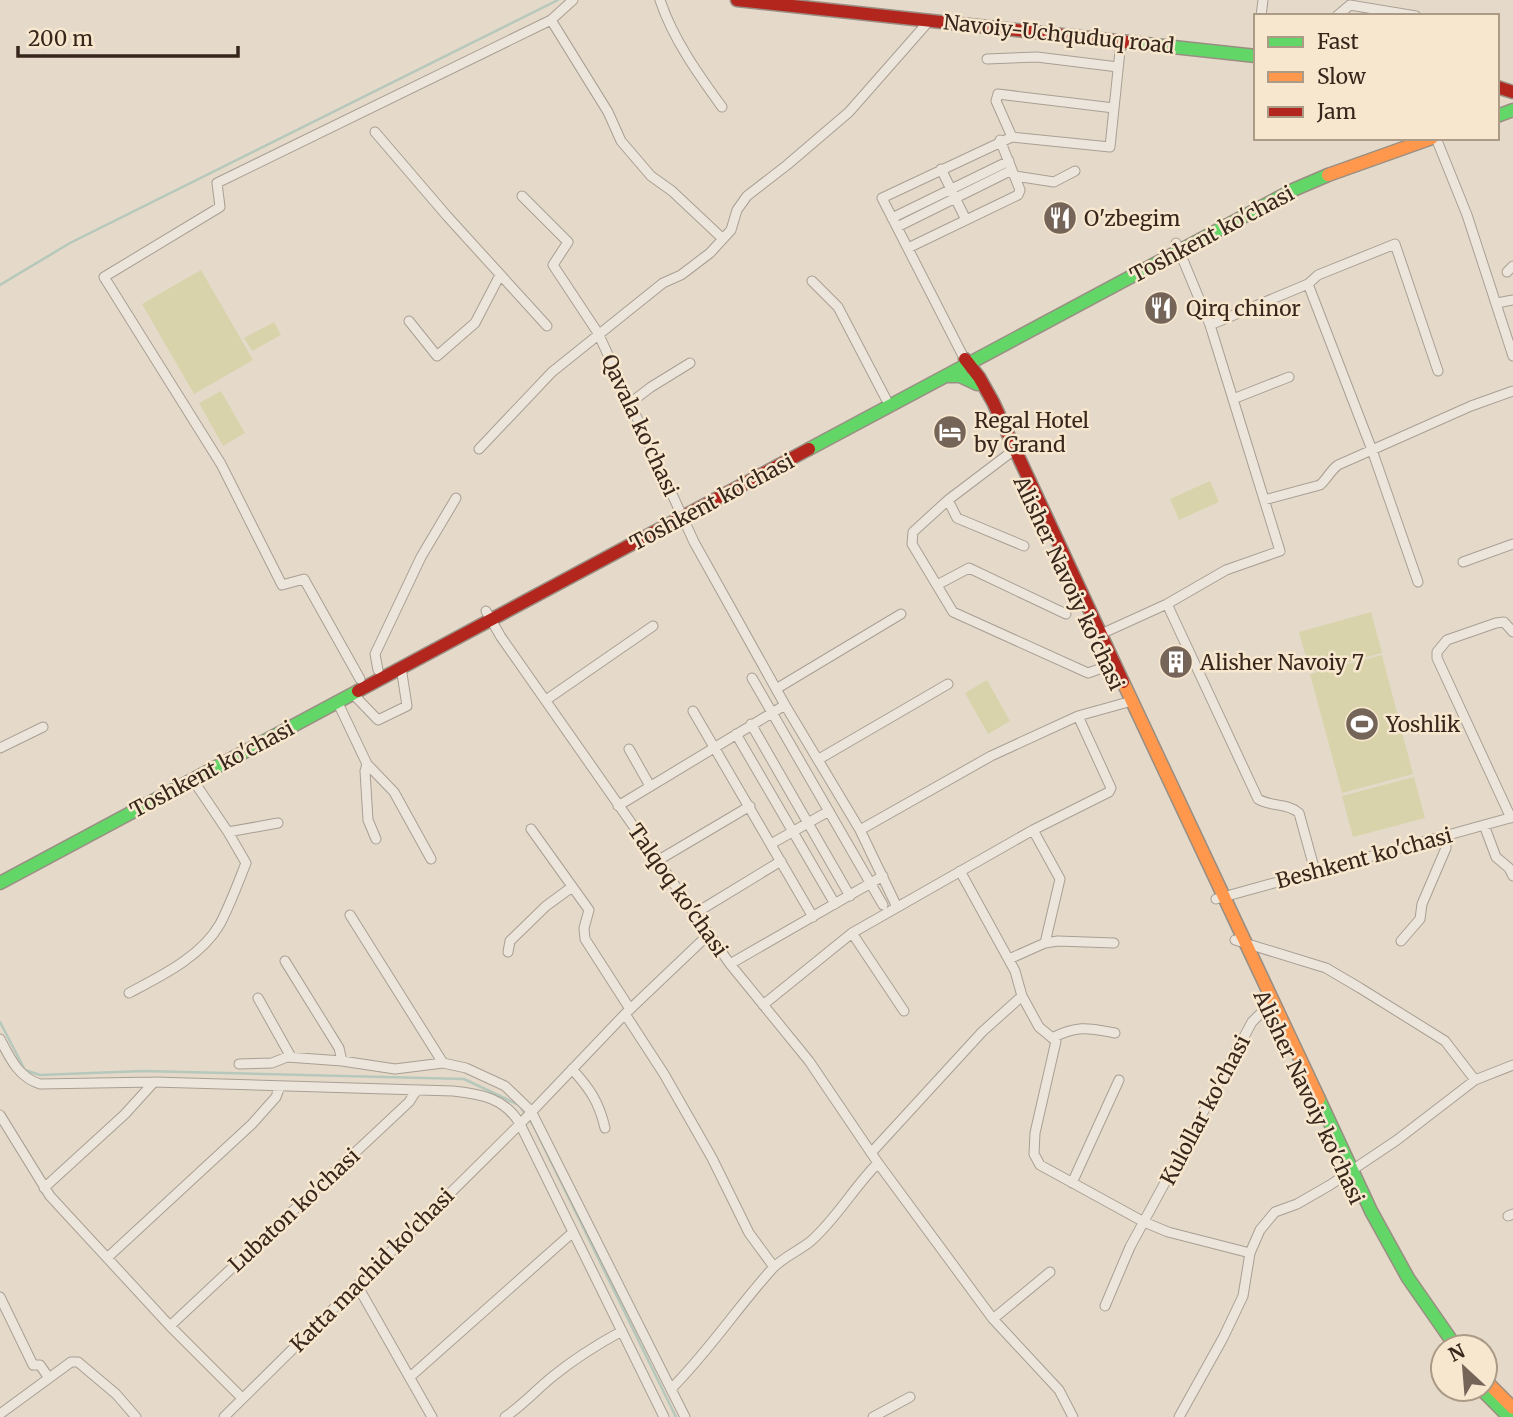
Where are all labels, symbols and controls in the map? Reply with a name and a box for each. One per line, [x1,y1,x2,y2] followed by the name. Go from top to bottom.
[942,8,1176,60] street label: Navoiy-Uchquduq road
[18,14,238,58] scale bar
[1254,14,1499,140] legend
[28,25,93,52] text: 200 m
[1317,28,1359,55] text: Fast
[1317,63,1366,90] text: Slow
[1316,98,1356,125] text: Jam
[1125,179,1299,289] street label: Toshkent ko'chasi
[1041,199,1079,237] restaurant icon: O'zbegim
[1084,205,1180,232] place label: O'zbegim
[1142,289,1180,327] restaurant icon: Qirq chinor
[1186,295,1301,322] place label: Qirq chinor
[595,350,685,500] street label: Qavala ko'chasi
[973,407,1090,458] place label: Regal Hotel by Grand
[931,413,969,451] hotel icon: Regal Hotel by Grand
[625,447,799,557] street label: Toshkent ko'chasi
[1007,471,1131,695] street label: Alisher Navoiy ko'chasi
[1157,643,1195,681] building icon: Alisher Navoiy 7
[1199,649,1364,676] place label: Alisher Navoiy 7
[1343,705,1381,743] sports icon: Yoshlik
[1385,711,1461,738] place label: Yoshlik
[125,714,299,824] street label: Toshkent ko'chasi
[622,818,734,962] street label: Talqoq ko'chasi
[1273,821,1455,895] street label: Beshkent ko'chasi
[1247,985,1371,1209] street label: Alisher Navoiy ko'chasi
[1154,1030,1256,1190] street label: Kulollar ko'chasi
[223,1142,365,1278] street label: Lubaton ko'chasi
[284,1182,460,1358] street label: Katta machid ko'chasi
[1429,1333,1499,1403] north arrow
[1445,1339,1469,1367] text: N

